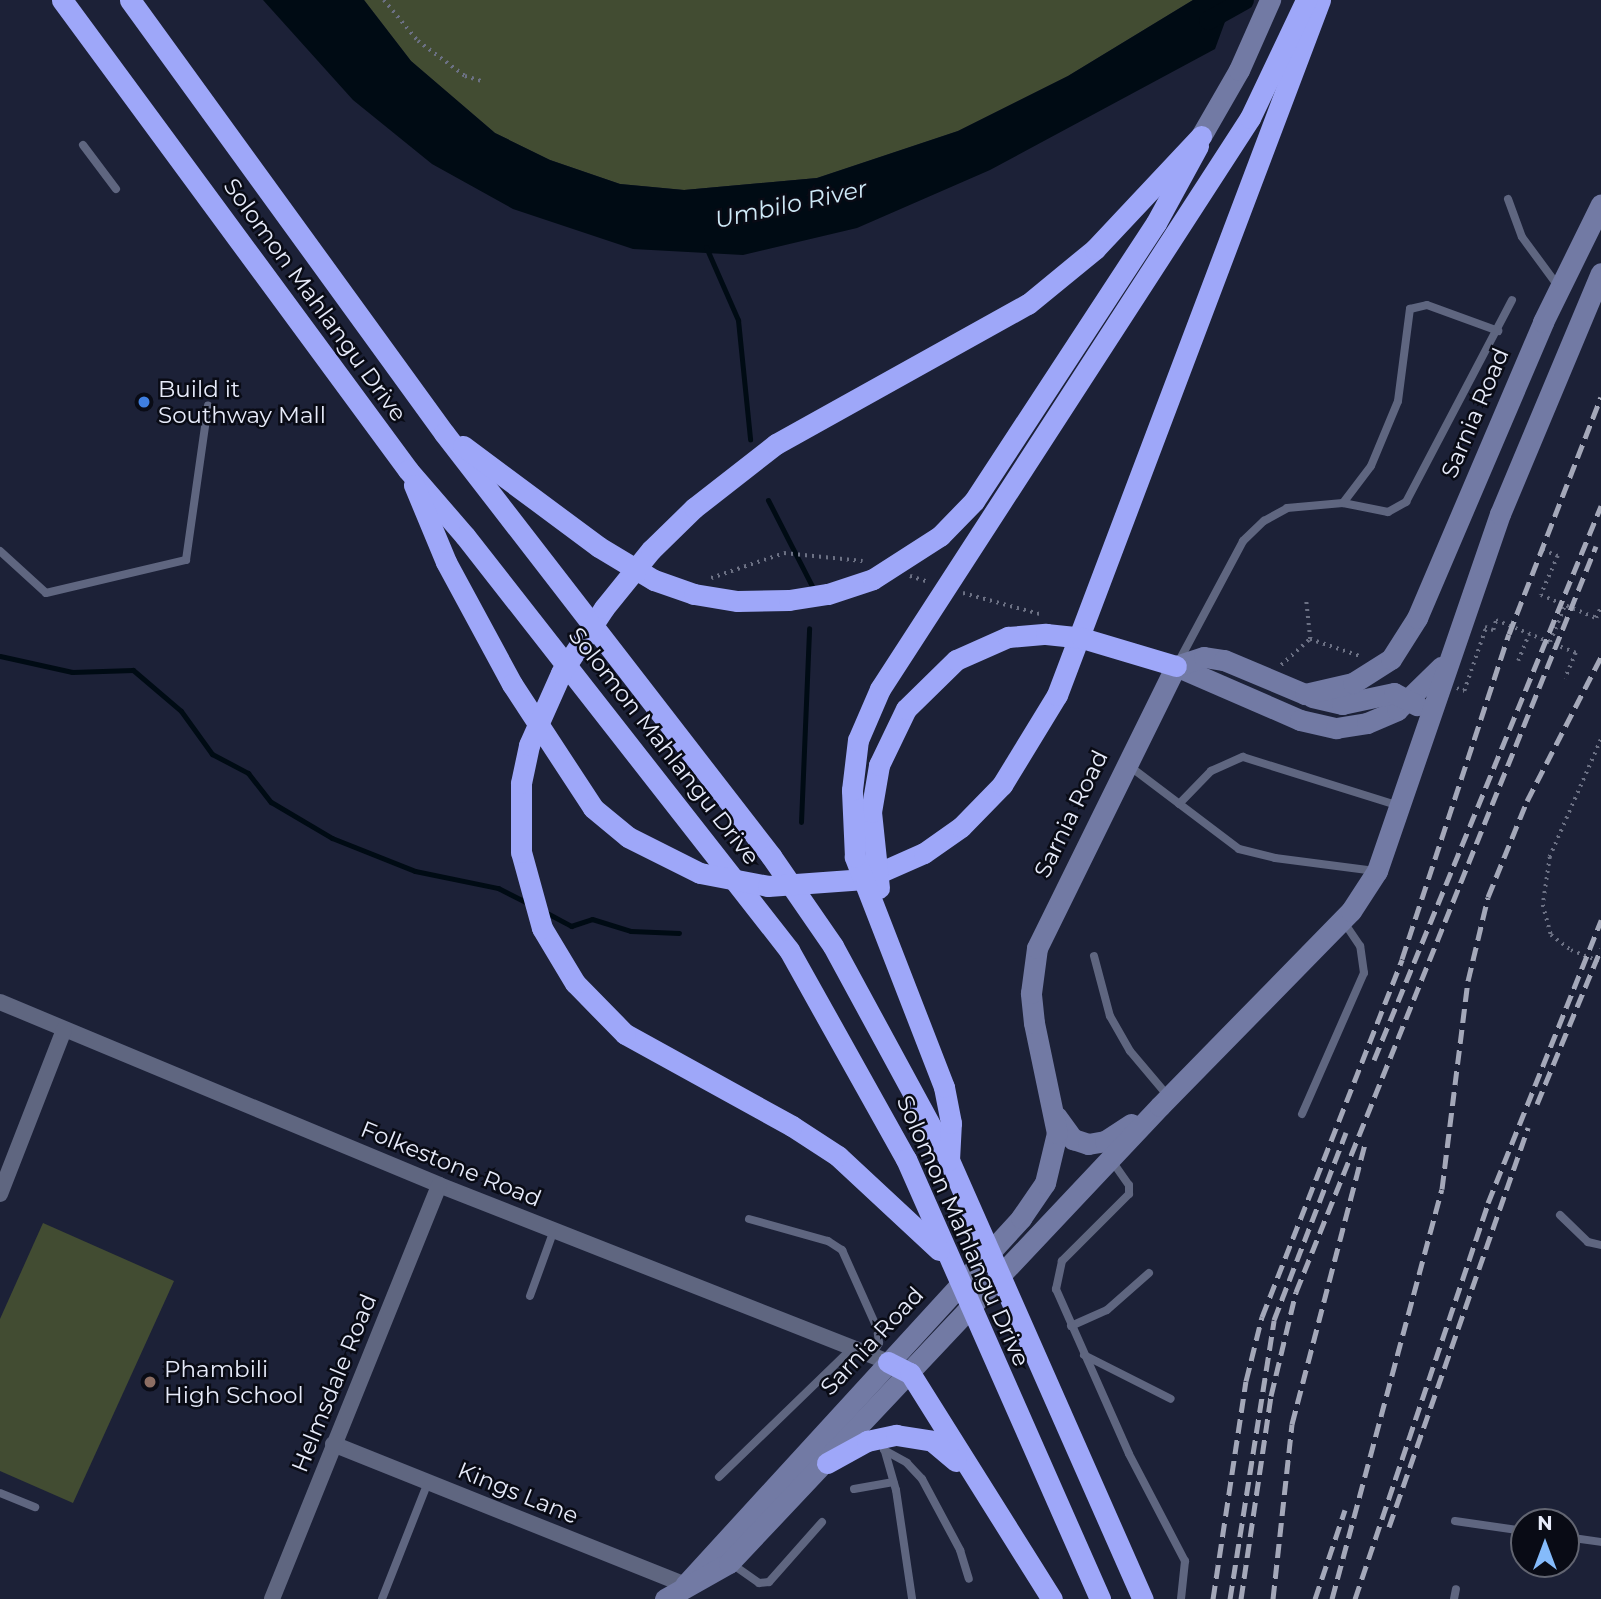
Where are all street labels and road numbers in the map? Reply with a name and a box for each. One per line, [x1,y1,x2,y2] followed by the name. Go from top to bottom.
[218,173,412,427] street label: Solomon Mahlangu Drive
[1435,344,1515,482] street label: Sarnia Road
[563,622,765,870] street label: Solomon Mahlangu Drive
[1028,746,1114,882] street label: Sarnia Road
[891,1091,1035,1371] street label: Solomon Mahlangu Drive
[357,1115,545,1213] street label: Folkestone Road
[815,1281,929,1401] street label: Sarnia Road
[286,1290,382,1476] street label: Helmsdale Road
[454,1456,582,1530] street label: Kings Lane

